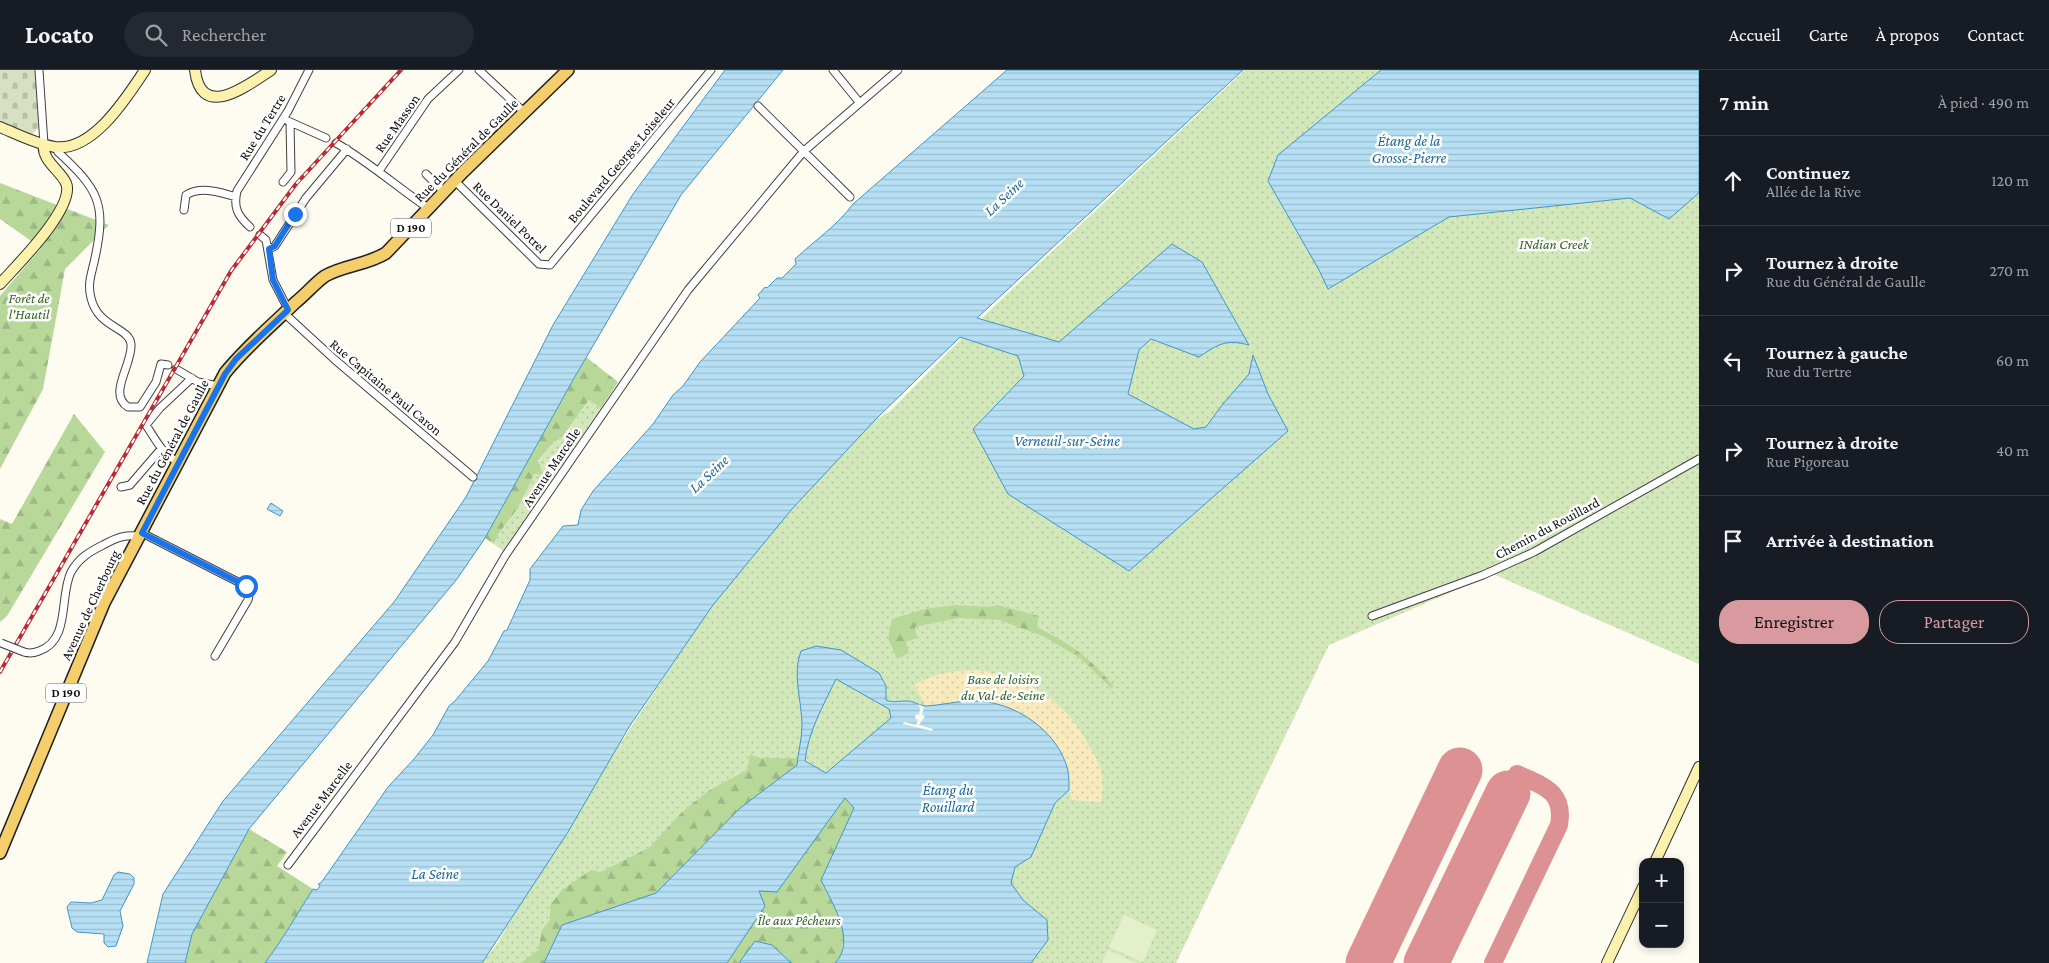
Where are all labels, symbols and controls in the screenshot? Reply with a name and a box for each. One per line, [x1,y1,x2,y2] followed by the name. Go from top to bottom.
[124,12,474,57] search box
[25,21,94,48] text: Locato
[142,21,170,49] icon: search
[182,24,266,45] text: Rechercher
[1729,25,1781,45] text: Accueil
[1809,25,1848,45] text: Carte
[1876,25,1939,45] text: À propos
[1967,25,2024,45] text: Contact
[371,90,423,155] street label: Rue Masson
[235,91,289,163] street label: Rue du Tertre
[1719,91,1769,115] text: 7 min
[564,94,678,226] street label: Boulevard Georges Loiseleur
[1938,94,2029,111] text: À pied · 490 m
[411,95,521,205] street label: Rue du Général de Gaulle
[1372,133,1447,166] water label: Étang de la Grosse-Pierre
[1766,162,1850,183] text: Continuez
[1719,167,1747,195] icon: ahead
[1991,172,2029,189] text: 120 m
[981,175,1027,219] water label: La Seine
[470,178,550,256] street label: Rue Daniel Potrel
[1766,183,1861,200] text: Allée de la Rive
[284,203,307,226] route end
[391,218,431,238] road number: D 190
[1519,236,1590,252] park label: INdian Creek
[1766,252,1898,273] text: Tournez à droite
[1719,257,1747,285] icon: right
[1990,262,2029,279] text: 270 m
[1766,273,1926,290] text: Rue du Général de Gaulle
[8,290,50,322] park label: Forêt de l'Hautil
[327,335,446,439] street label: Rue Capitaine Paul Caron
[1766,342,1908,363] text: Tournez à gauche
[1719,347,1747,375] icon: left
[1996,352,2029,369] text: 60 m
[1766,363,1852,380] text: Rue du Tertre
[132,377,212,507] street label: Rue du Général de Gaulle
[519,424,583,510] street label: Avenue Marcelle
[1766,432,1898,453] text: Tournez à droite
[1014,433,1120,449] water label: Verneuil-sur-Seine
[1719,437,1747,465] icon: right
[1996,442,2029,459] text: 40 m
[686,452,732,496] water label: La Seine
[1766,453,1849,470] text: Rue Pigoreau
[1492,493,1602,562] street label: Chemin du Rouillard
[1719,527,1747,555] icon: arrive
[1766,530,1934,551] text: Arrivée à destination
[57,547,123,663] street label: Avenue de Cherbourg
[235,575,258,598] route start
[1719,600,1869,644] button: Enregistrer
[1879,600,2029,644] button: Partager
[961,671,1046,703] park label: Base de loisirs du Val-de-Seine
[46,684,86,702] road number: D 190
[287,757,355,841] street label: Avenue Marcelle
[922,782,975,815] water label: Étang du Rouillard
[1639,858,1684,948] map controls
[1639,858,1684,903] button: +
[411,866,459,882] water label: La Seine
[1639,903,1684,948] button: −
[758,912,841,928] park label: Île aux Pêcheurs

